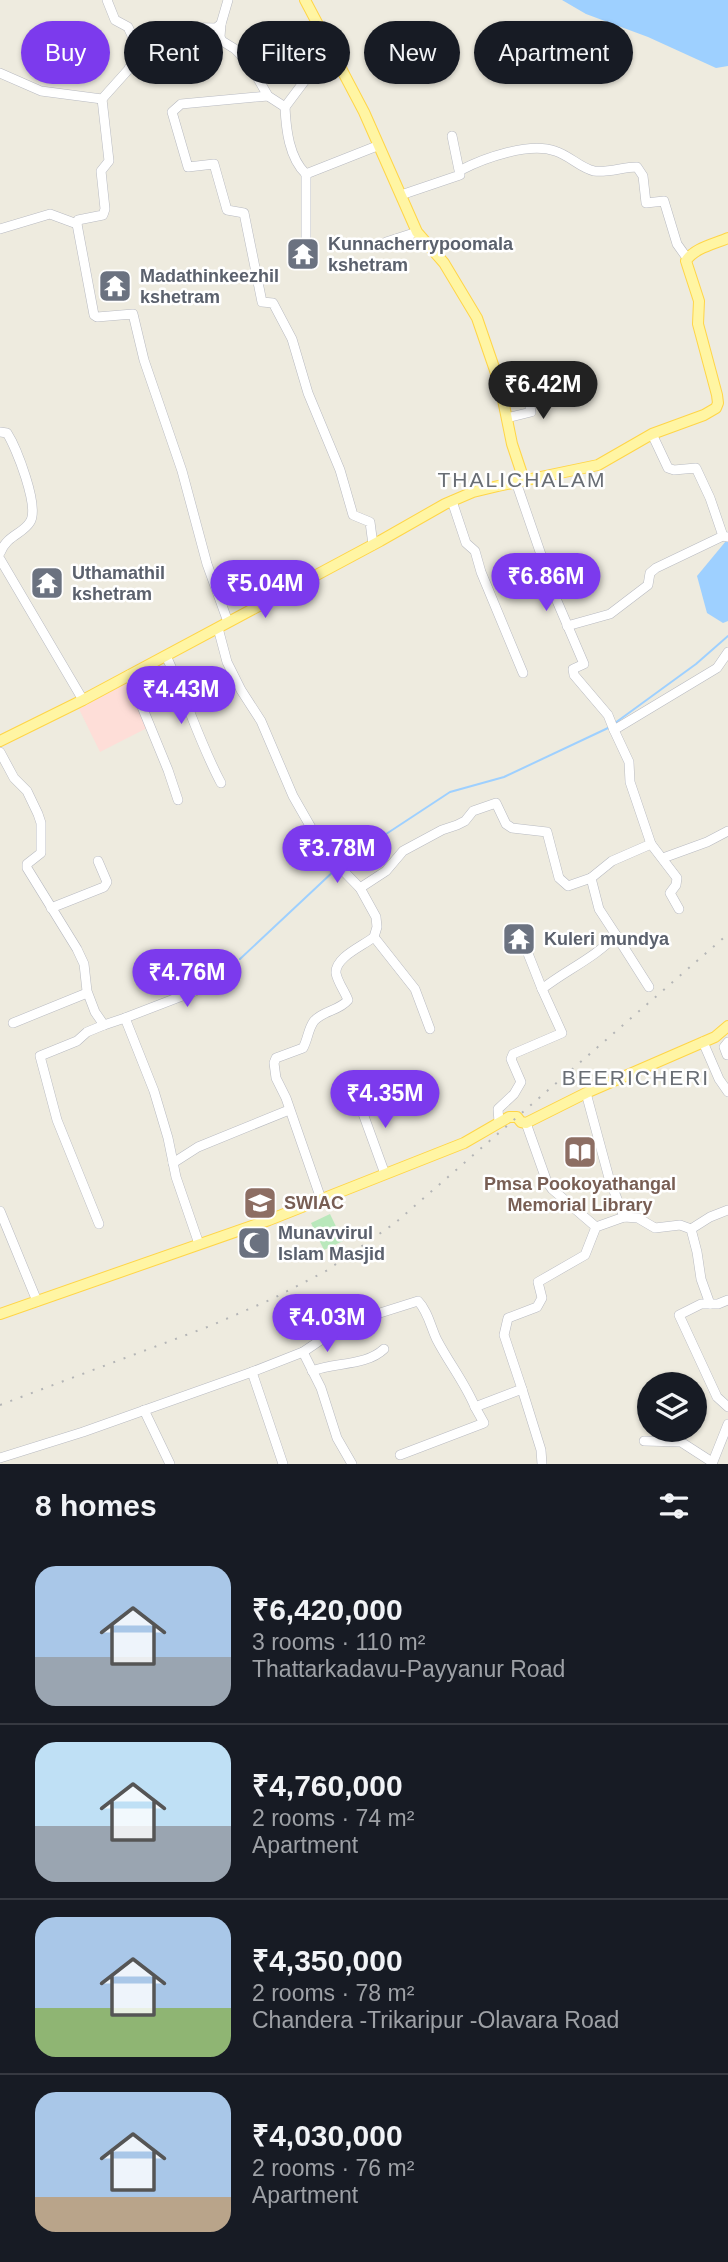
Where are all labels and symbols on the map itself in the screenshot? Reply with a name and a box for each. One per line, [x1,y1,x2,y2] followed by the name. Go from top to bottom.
[328,234,514,275] place label: Kunnacherrypoomala kshetram
[284,235,322,273] temple icon: Kunnacherrypoomala kshetram
[140,266,279,307] place label: Madathinkeezhil kshetram
[96,267,134,305] temple icon: Madathinkeezhil kshetram
[486,362,600,421] pin: ₹6.42M
[437,468,607,491] district label: THALICHALAM
[489,554,603,613] pin: ₹6.86M
[208,560,322,620] pin: ₹5.04M
[72,563,165,604] place label: Uthamathil kshetram
[28,564,66,602] temple icon: Uthamathil kshetram
[124,666,238,726] pin: ₹4.43M
[280,826,394,885] pin: ₹3.78M
[500,920,538,958] temple icon: Kuleri mundya
[544,929,670,949] place label: Kuleri mundya
[130,950,244,1009] pin: ₹4.76M
[562,1066,710,1089] district label: BEERICHERI
[328,1070,442,1130] pin: ₹4.35M
[561,1133,599,1171] library icon: Pmsa Pookoyathangal Memorial Library
[484,1174,676,1215] place label: Pmsa Pookoyathangal Memorial Library
[241,1184,279,1222] school or university icon: SWIAC
[284,1193,344,1213] place label: SWIAC
[278,1223,385,1264] place label: Munavvirul Islam Masjid
[235,1224,273,1262] mosque icon: Munavvirul Islam Masjid
[270,1294,384,1354] pin: ₹4.03M

